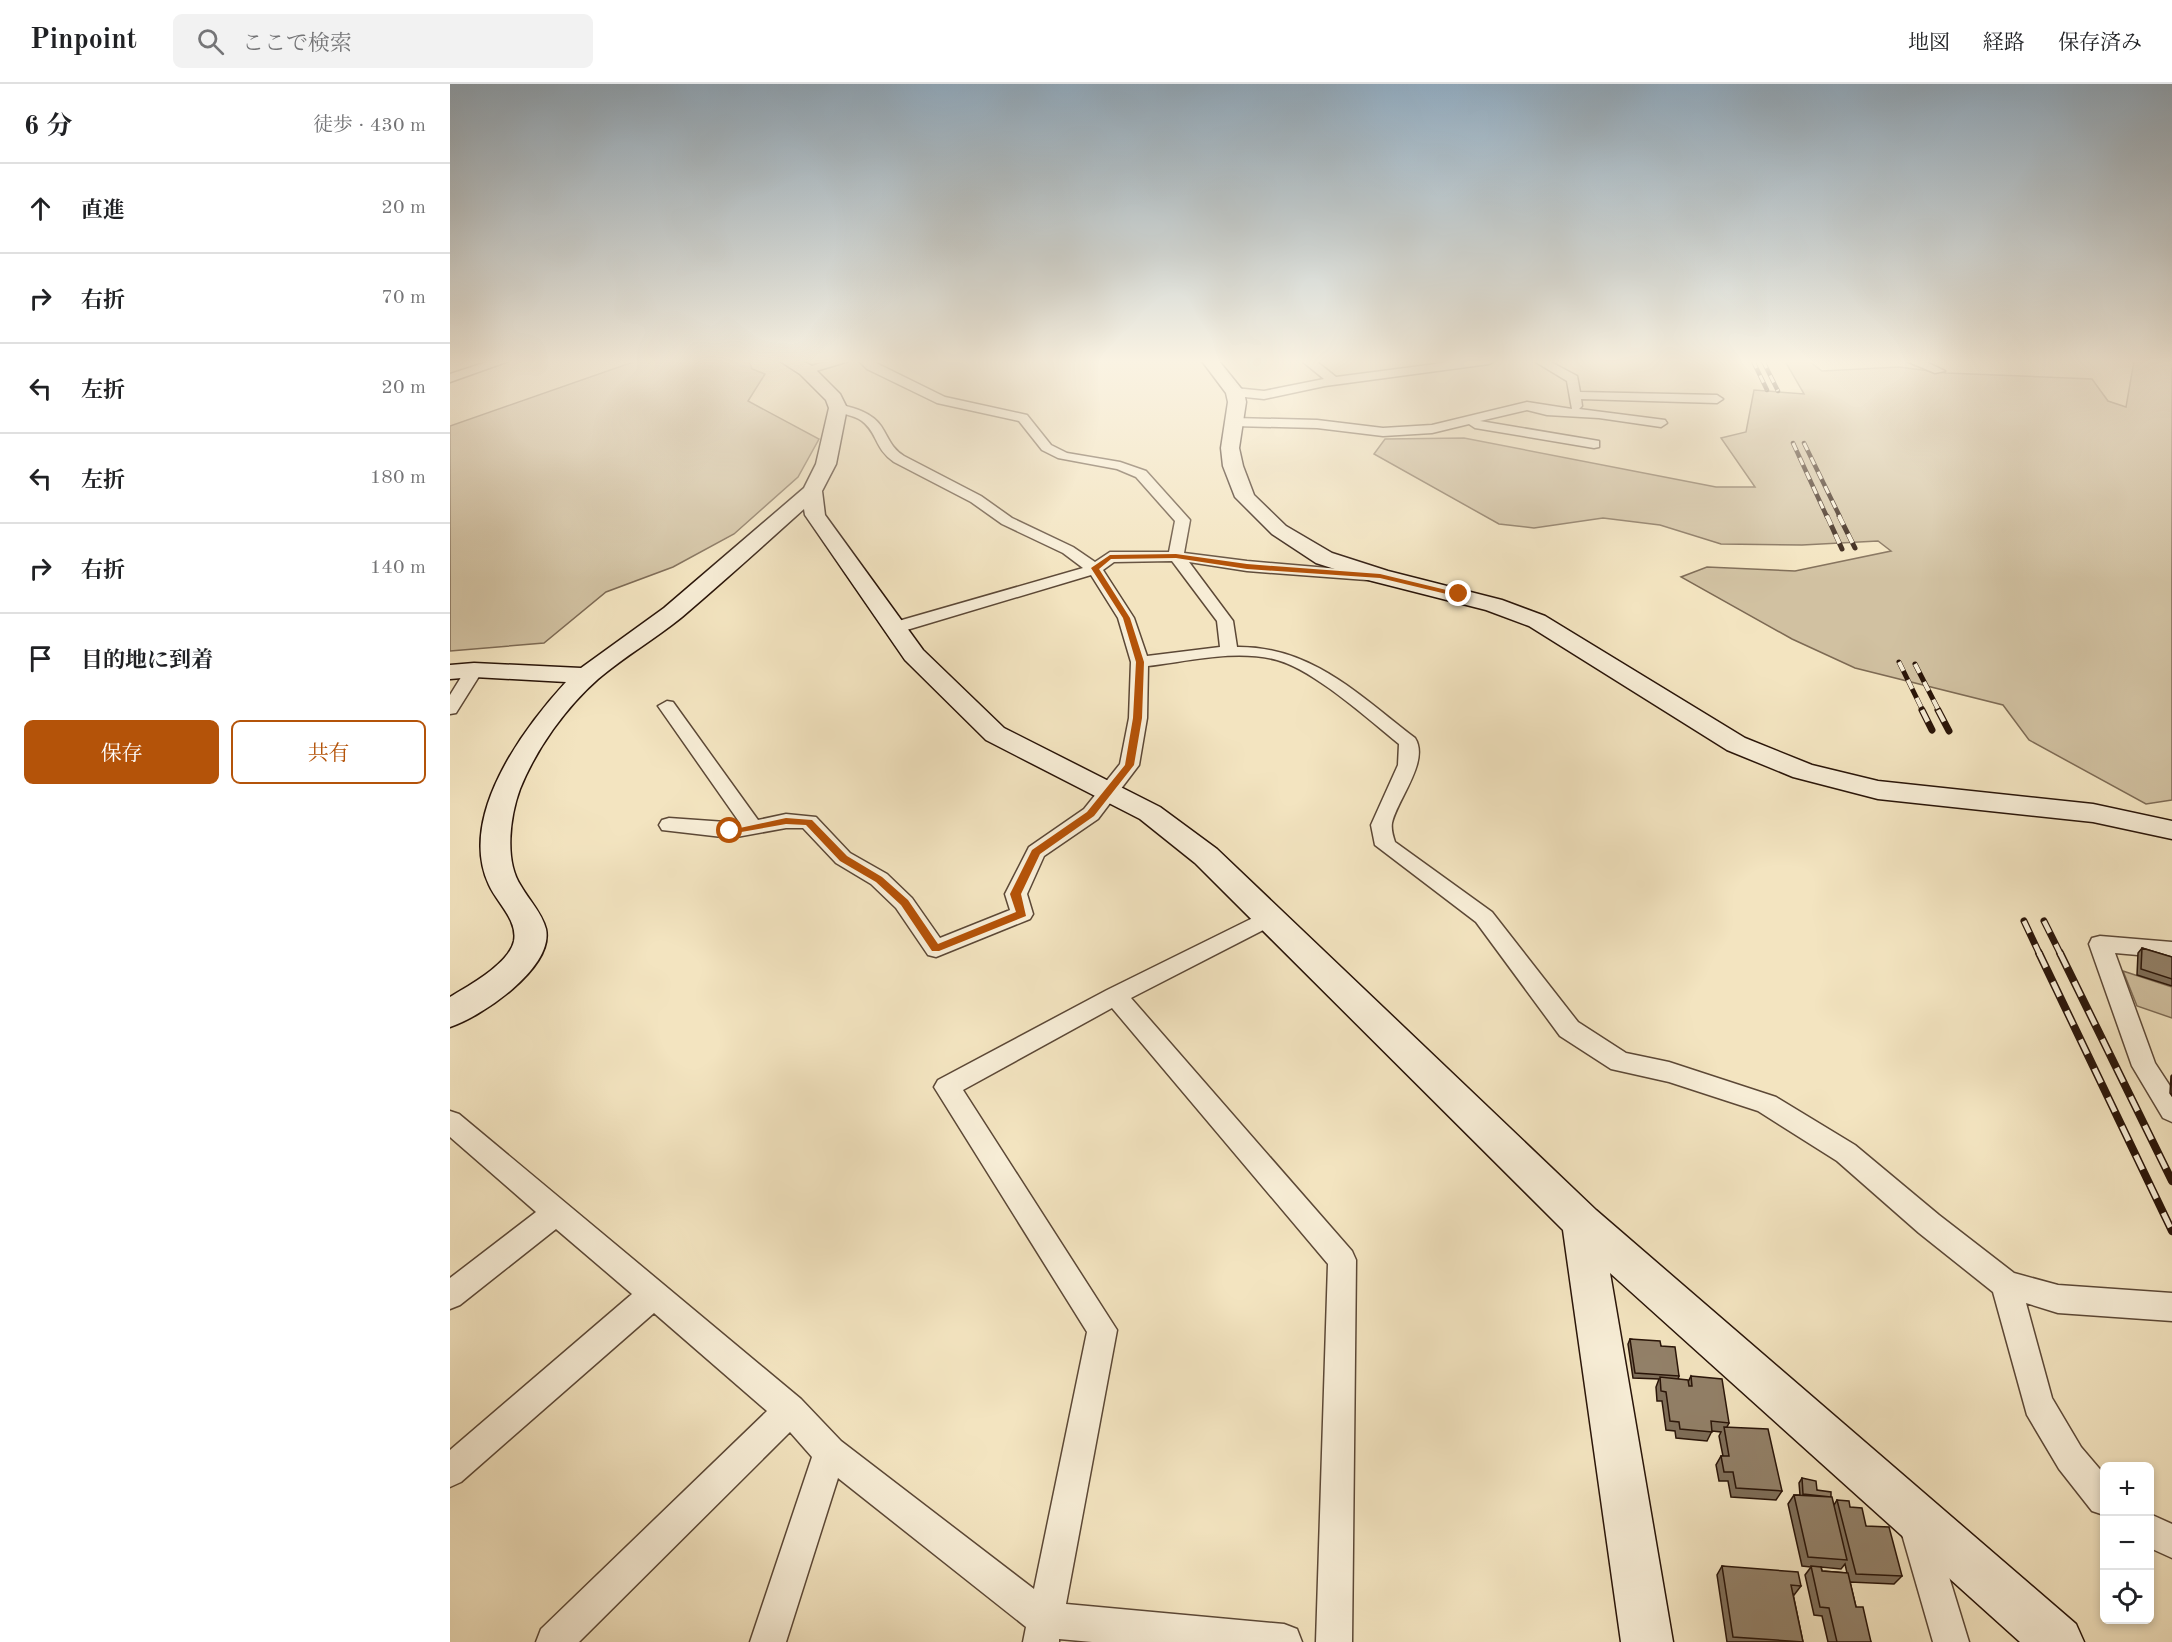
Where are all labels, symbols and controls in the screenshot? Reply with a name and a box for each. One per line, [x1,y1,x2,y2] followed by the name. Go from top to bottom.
[173,14,593,68] search box
[194,25,227,58] icon: search
[30,27,137,55] text: Pinpoint
[242,33,352,55] text: ここで検索
[1908,33,1950,54] text: 地図
[1983,33,2025,54] text: 経路
[2058,33,2142,54] text: 保存済み
[24,114,72,140] text: 6 分
[313,116,426,136] text: 徒歩 · 430 m
[24,192,57,225] icon: ahead
[381,198,426,218] text: 20 m
[81,200,125,222] text: 直進
[24,282,57,315] icon: right
[381,288,426,308] text: 70 m
[81,290,125,312] text: 右折
[24,372,57,405] icon: left
[381,378,426,398] text: 20 m
[81,380,125,402] text: 左折
[24,462,57,495] icon: left
[370,468,426,488] text: 180 m
[81,470,125,492] text: 左折
[24,552,57,585] icon: right
[370,558,426,578] text: 140 m
[81,560,125,582] text: 右折
[1445,580,1471,606] route end
[24,642,57,675] icon: arrive
[81,650,213,672] text: 目的地に到着
[24,720,219,784] button: 保存
[231,720,426,784] button: 共有
[716,817,742,843] route start
[2100,1462,2154,1624] map controls
[2100,1462,2154,1516] button: +
[2100,1516,2154,1570] button: −
[2100,1570,2154,1624] button: locate

